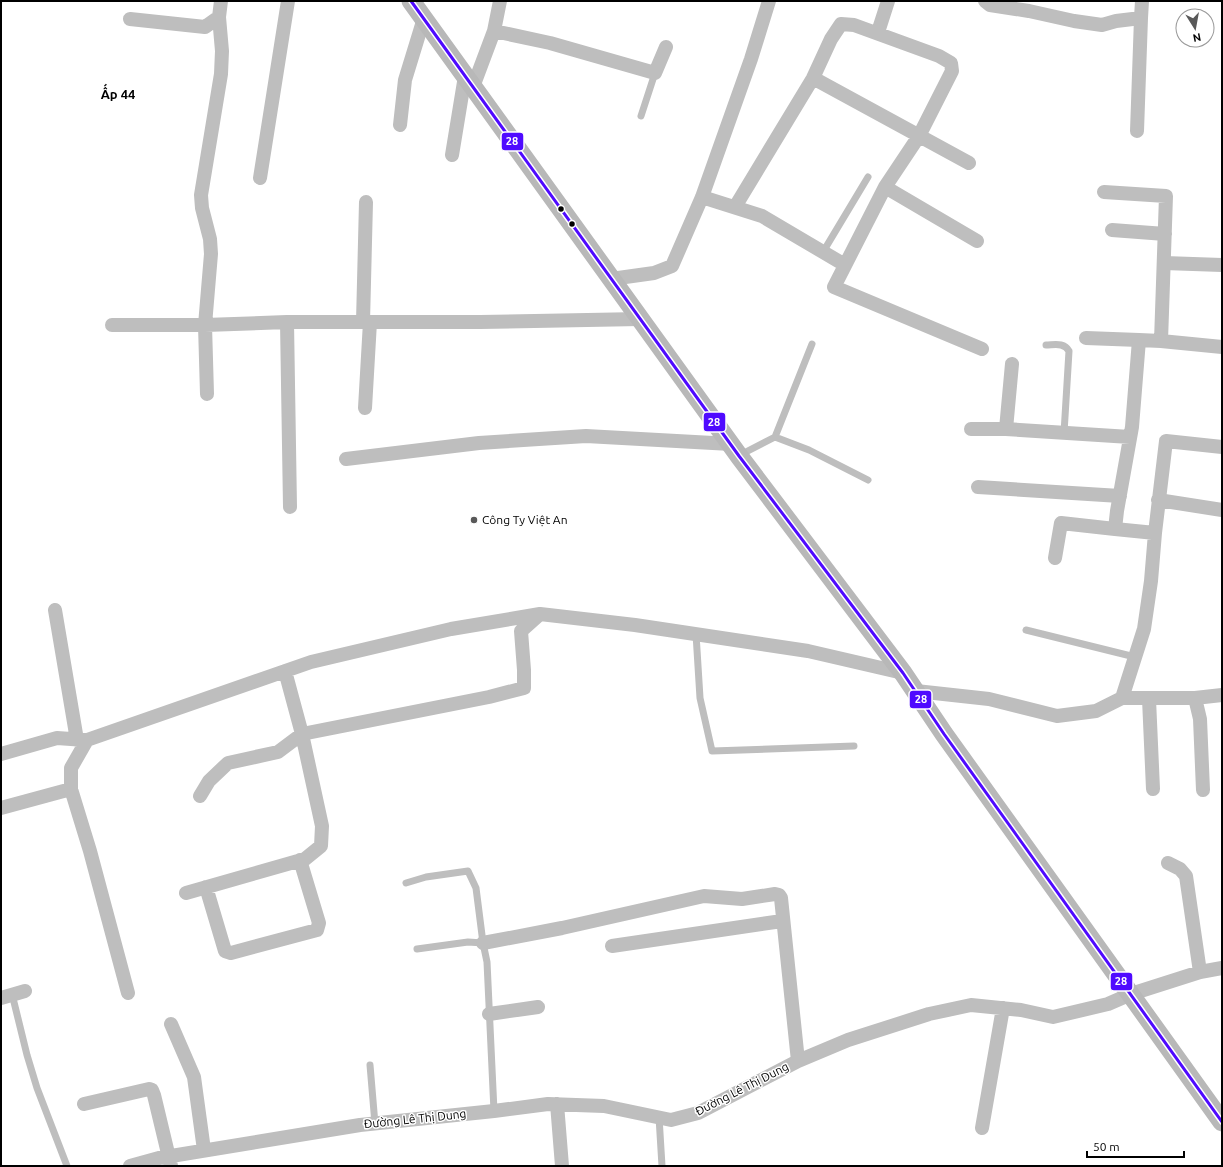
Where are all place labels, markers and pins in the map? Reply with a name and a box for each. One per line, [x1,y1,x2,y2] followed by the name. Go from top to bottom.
[556,204,566,214] unlabelled marker
[567,219,577,229] unlabelled marker
[482,513,568,527] place label: Công Ty Việt An
[469,515,479,525] marker: Công Ty Việt An

